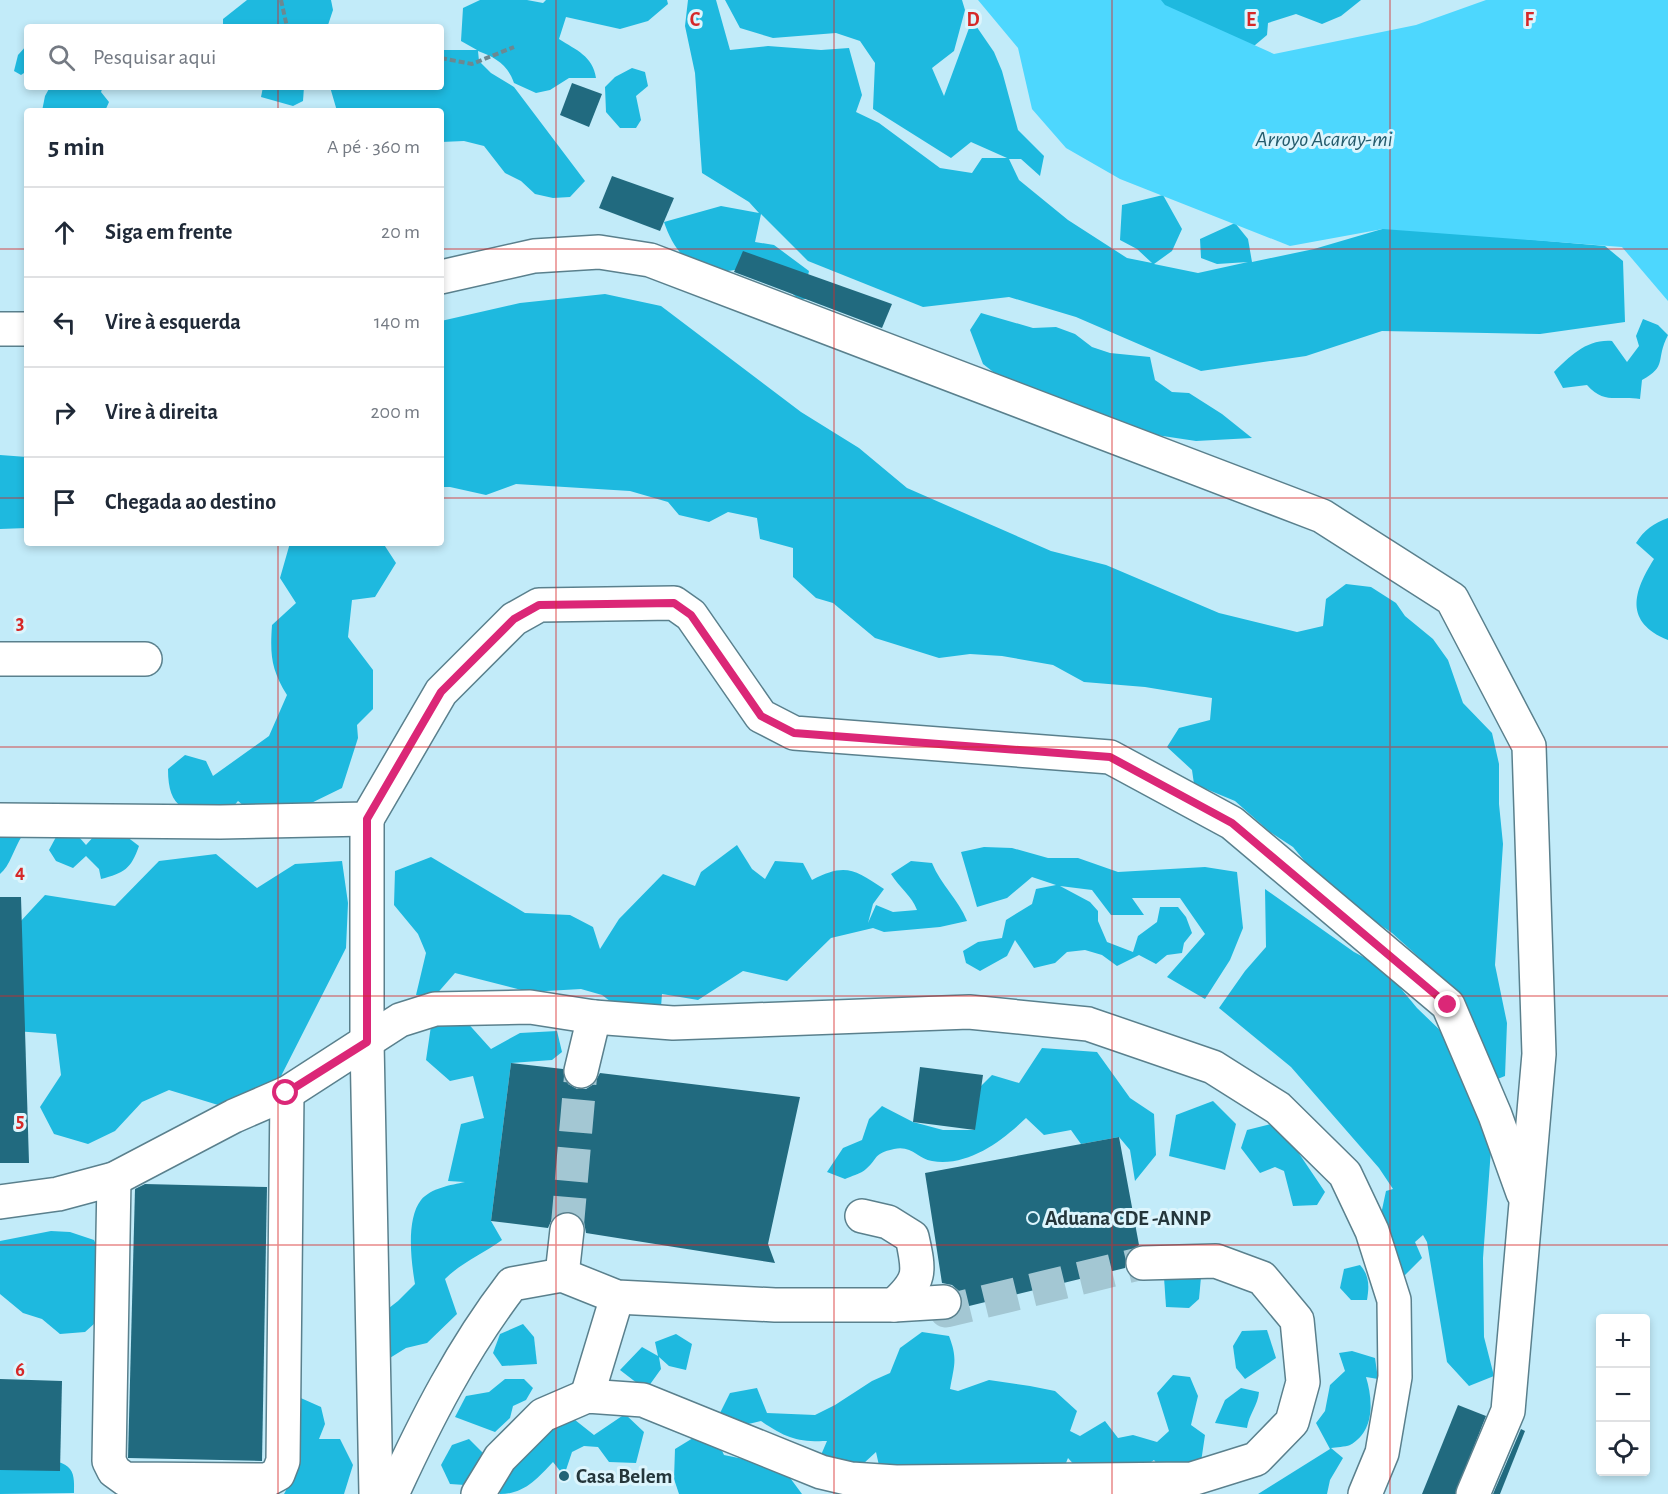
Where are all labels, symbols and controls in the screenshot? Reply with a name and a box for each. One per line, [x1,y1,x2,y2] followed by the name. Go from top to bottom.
[690,10,701,30] text: C
[966,10,980,30] text: D
[1246,10,1256,30] text: E
[1524,10,1534,30] text: F
[24,24,444,90] search box
[45,41,78,74] icon: search
[93,46,216,68] text: Pesquisar aqui
[1255,128,1393,150] water label: Arroyo Acaray-mi
[48,134,105,160] text: 5 min
[327,137,420,157] text: A pé · 360 m
[48,216,81,249] icon: ahead
[105,221,232,243] text: Siga em frente
[381,222,420,242] text: 20 m
[48,306,81,339] icon: left
[105,311,241,333] text: Vire à esquerda
[374,312,420,332] text: 140 m
[48,396,81,429] icon: right
[105,401,218,423] text: Vire à direita
[370,402,420,422] text: 200 m
[48,486,81,519] icon: arrive
[105,491,276,513] text: Chegada ao destino
[16,613,24,633] text: 3
[15,862,25,882] text: 4
[1434,991,1460,1017] route end
[272,1079,298,1105] route start
[16,1111,24,1131] text: 5
[1045,1208,1211,1229] place label: Aduana CDE -ANNP
[1026,1211,1040,1225] marker: Aduana CDE -ANNP
[1596,1314,1650,1476] map controls
[1596,1314,1650,1368] button: +
[15,1360,25,1380] text: 6
[1596,1368,1650,1422] button: −
[1596,1422,1650,1476] button: locate
[576,1466,673,1487] place label: Casa Belem
[557,1469,571,1483] marker: Casa Belem

